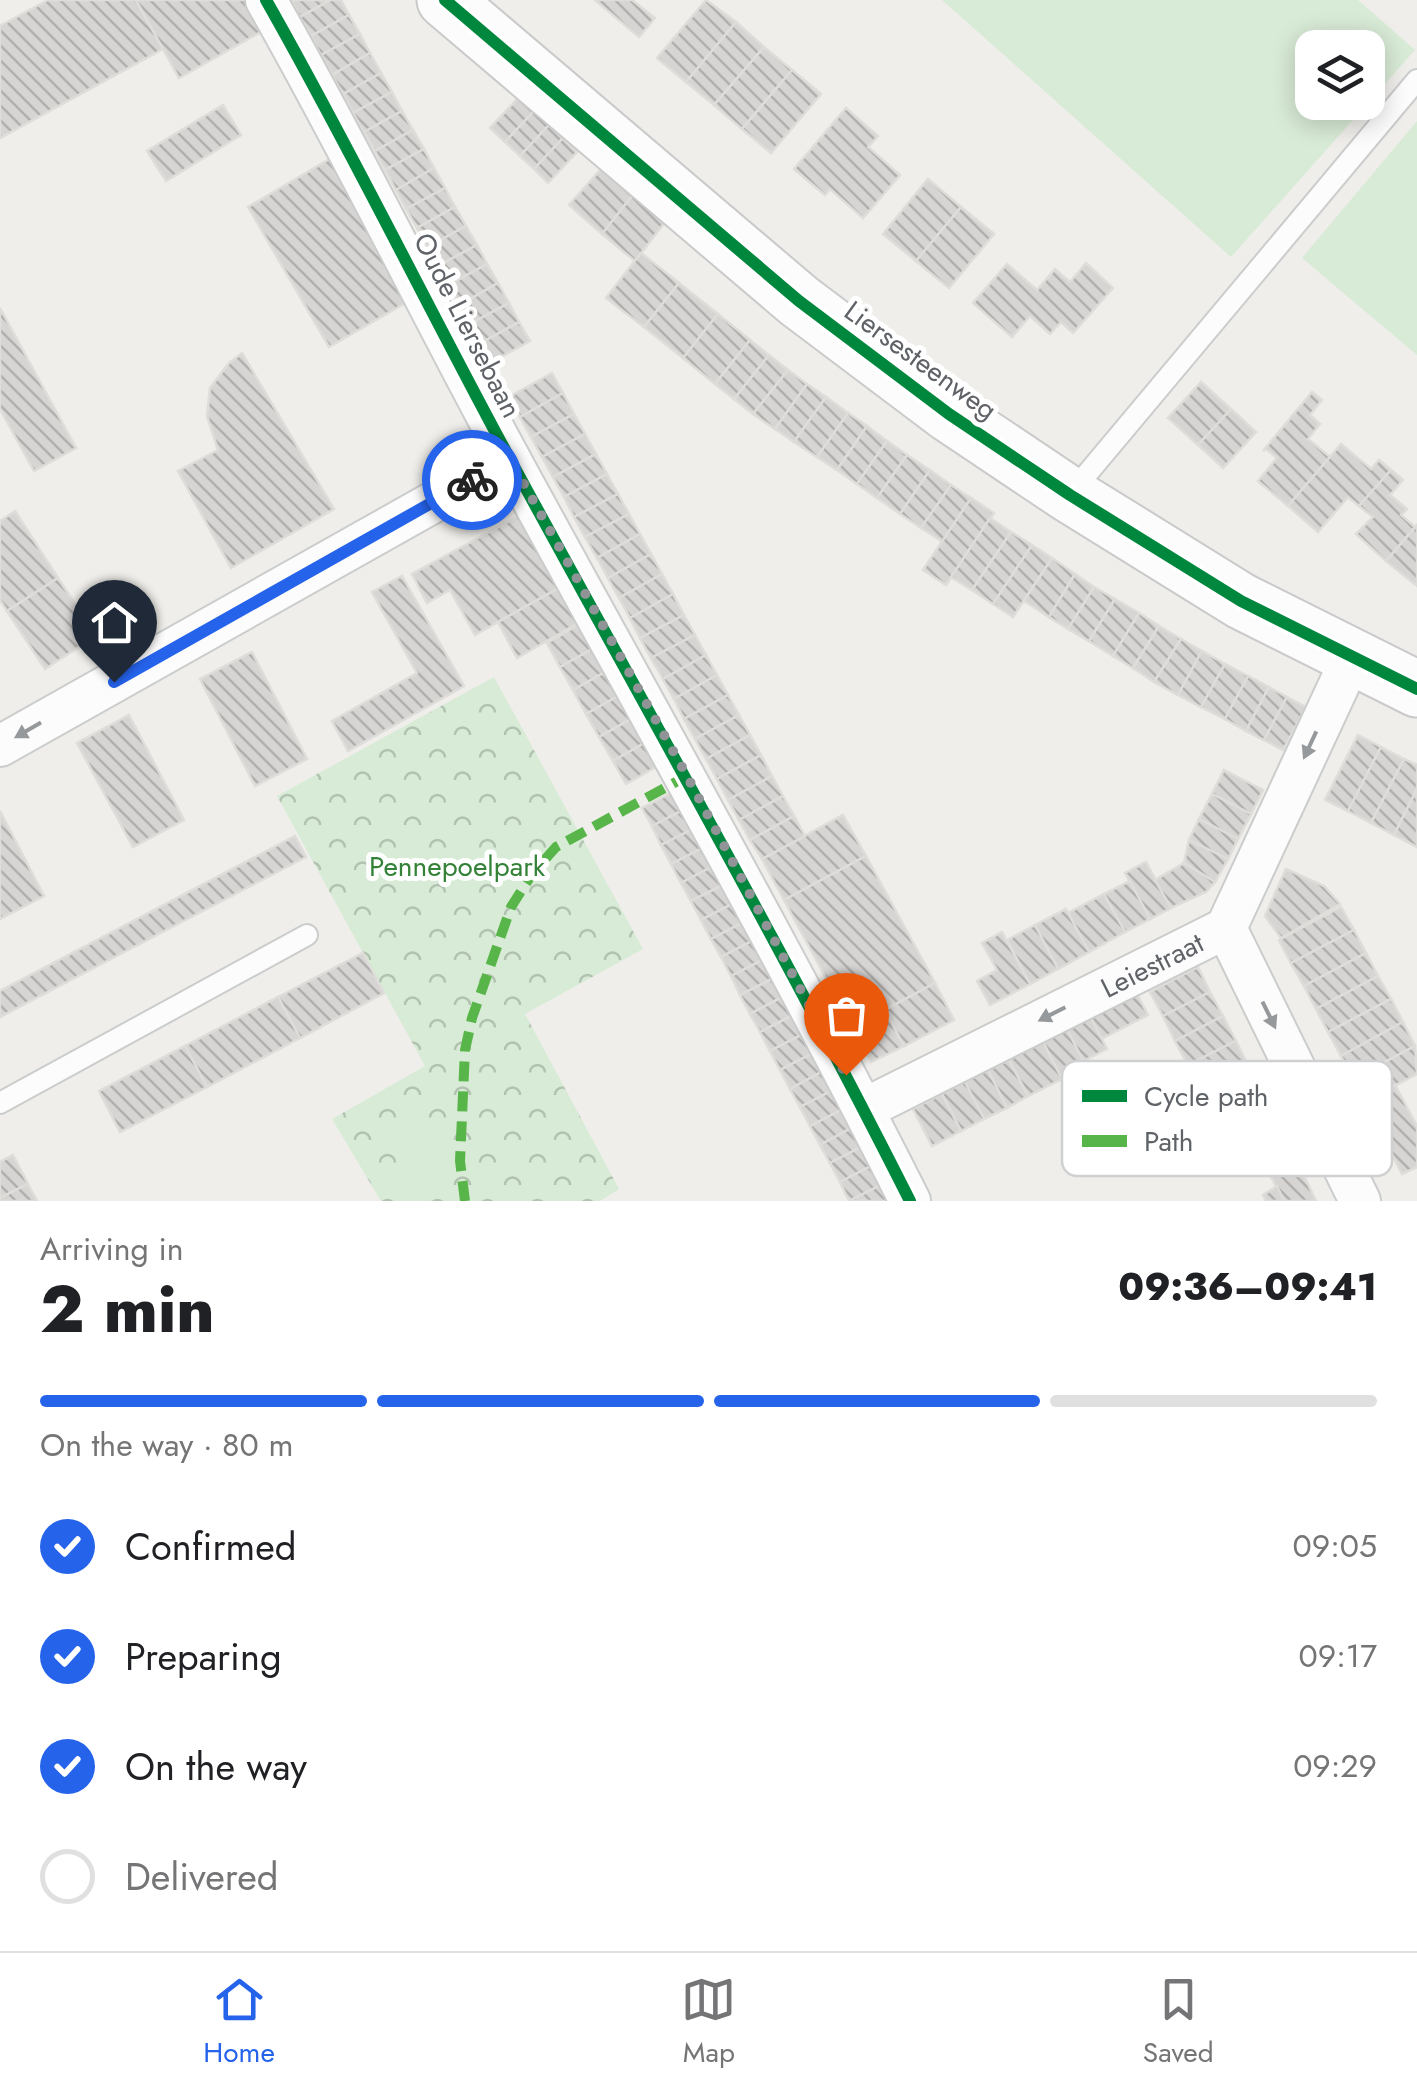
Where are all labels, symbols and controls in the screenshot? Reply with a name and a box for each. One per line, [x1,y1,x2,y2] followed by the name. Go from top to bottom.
[1295,30,1385,120] map controls
[1295,30,1385,120] button: layers
[403,226,532,425] street label: Oude Liersebaan
[836,291,1006,430] street label: Liersesteenweg
[422,430,522,530] courier
[445,453,500,508] icon: bike
[72,580,157,683] pin
[87,595,142,650] icon: home
[14,721,43,738] one-way arrow
[1302,731,1319,760] one-way arrow
[369,846,546,887] park label: Pennepoelpark
[1094,922,1211,1008] street label: Leiestraat
[804,973,889,1076] pin
[819,988,874,1043] icon: bag
[1260,1001,1277,1030] one-way arrow
[1038,1005,1067,1022] one-way arrow
[1062,1061,1392,1176] legend
[1144,1076,1269,1117] text: Cycle path
[1144,1121,1193,1162] text: Path
[40,1226,184,1272] text: Arriving in
[1118,1259,1377,1314] text: 09:36–09:41
[40,1262,215,1356] text: 2 min
[40,1422,293,1468] text: On the way · 80 m
[40,1519,95,1574] icon: check
[125,1519,296,1574] text: Confirmed
[1293,1523,1377,1569] text: 09:05
[40,1629,95,1684] icon: check
[125,1629,282,1684] text: Preparing
[1299,1633,1377,1679] text: 09:17
[40,1739,95,1794] icon: check
[125,1739,307,1794] text: On the way
[1293,1743,1377,1789] text: 09:29
[125,1849,278,1904] text: Delivered
[203,1972,275,2073] tab: Home
[681,1972,736,2073] tab: Map
[1143,1972,1214,2073] tab: Saved

